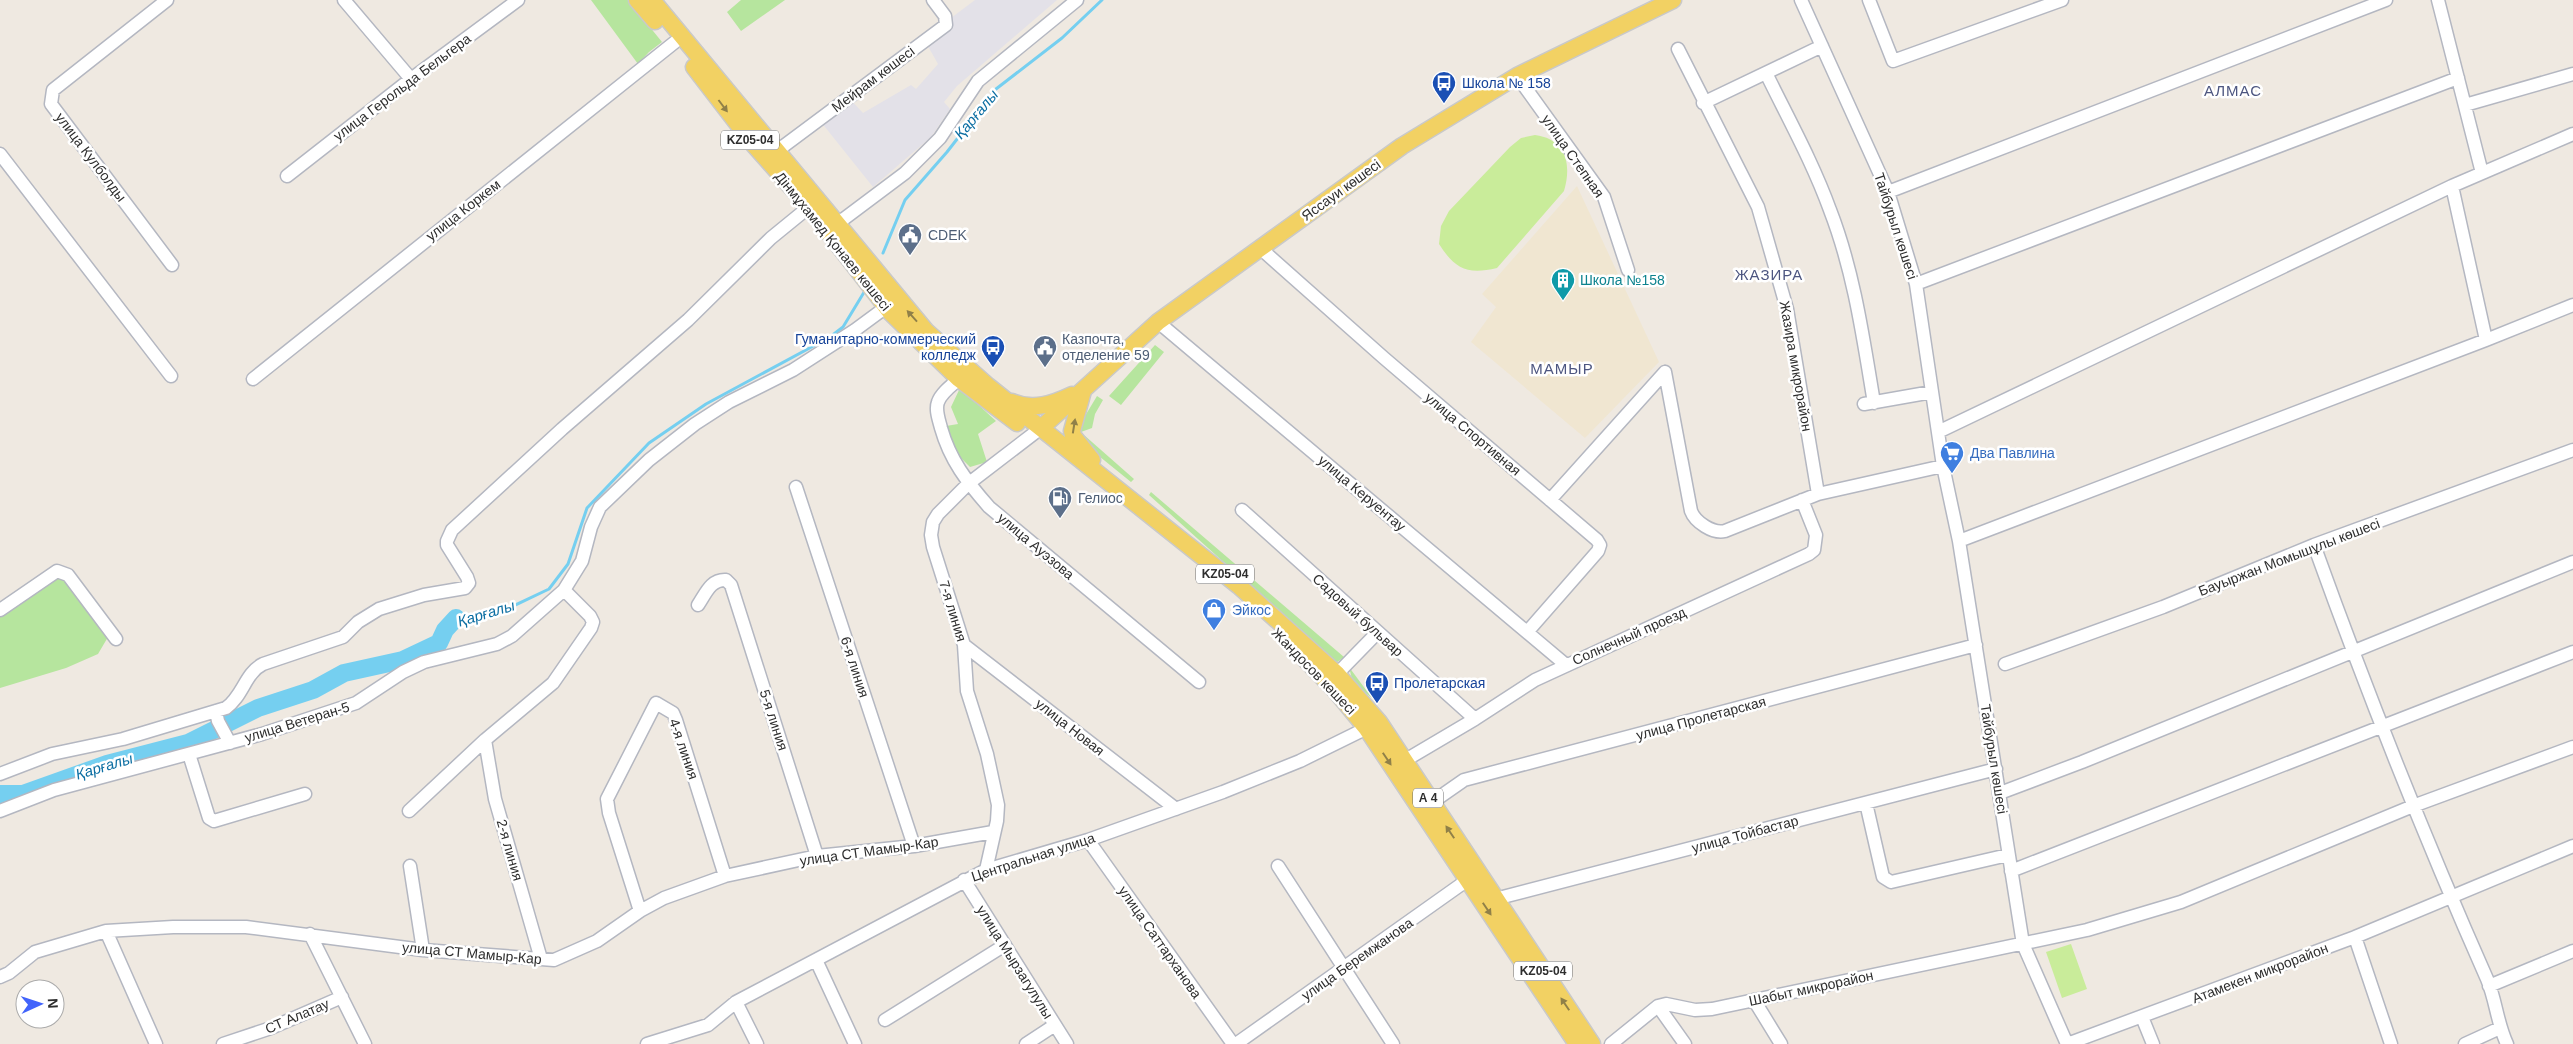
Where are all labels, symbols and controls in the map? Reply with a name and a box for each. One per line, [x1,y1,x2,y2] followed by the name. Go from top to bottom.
[330,30,474,144] street label: улица Герольда Бельгера
[828,43,918,115] street label: Мейрам көшесі
[1431,70,1457,104] bus stop icon: Школа № 158
[1462,75,1551,91] place label: Школа № 158
[2204,82,2262,99] district label: АЛМАС
[951,86,1001,142] water label: Қарғалы
[718,99,729,112] one-way arrow
[52,109,130,205] street label: улица Кулболды
[1539,112,1607,200] street label: улица Степная
[721,130,779,150] road number: KZ05-04
[1298,156,1384,224] street label: Яссауи көшесі
[772,168,894,314] street label: Дінмұхамед Қонаев көшесі
[1871,171,1921,281] street label: Тайбурыл көшесі
[423,176,503,244] street label: улица Коркем
[897,222,923,256] public building icon: CDEK
[928,227,968,243] place label: CDEK
[1735,266,1803,283] district label: ЖАЗИРА
[1550,267,1576,301] building icon: Школа №158
[1580,272,1665,288] place label: Школа №158
[1777,299,1815,433] street label: Жазира микрорайон
[907,309,918,322] one-way arrow
[795,331,977,363] place label: Гуманитарно-коммерческий колледж
[1062,331,1150,363] place label: Казпочта, отделение 59
[980,334,1006,368] bus stop icon: Гуманитарно-коммерческий колледж
[1032,334,1058,368] public building icon: Казпочта, отделение 59
[1530,360,1594,377] district label: МАМЫР
[1422,389,1524,479] street label: улица Спортивная
[1070,417,1078,433] one-way arrow
[1939,440,1965,474] supermarket icon: Два Павлина
[1970,445,2055,461] place label: Два Павлина
[1315,452,1409,534] street label: улица Керуентау
[1047,485,1073,519] fuel station icon: Гелиос
[1078,490,1123,506] place label: Гелиос
[995,509,1078,583] street label: улица Ауэзова
[2196,515,2382,599] street label: Бауыржан Момышұлы көшесі
[1196,564,1254,584] road number: KZ05-04
[1310,570,1407,660] street label: Садовый бульвар
[936,579,970,643] street label: 7-я линия
[455,596,517,630] water label: Қарғалы
[1201,597,1227,631] shop icon: Эйкос
[1232,602,1271,618] place label: Эйкос
[1570,604,1688,668] street label: Солнечный проезд
[1269,624,1359,718] street label: Жандосов көшесі
[838,635,872,699] street label: 6-я линия
[1364,670,1390,704] bus stop icon: Пролетарская
[1394,675,1485,691] place label: Пролетарская
[757,688,791,752] street label: 5-я линия
[1634,693,1768,743] street label: улица Пролетарская
[1032,695,1108,759] street label: улица Новая
[243,698,352,746] street label: улица Ветеран-5
[1977,703,2011,815] street label: Тайбурыл көшесі
[666,717,702,781] street label: 4-я линия
[73,749,135,783] water label: Қарғалы
[1383,752,1392,766] one-way arrow
[1413,788,1443,808] road number: А 4
[1690,812,1800,856] street label: улица Тойбастар
[494,817,526,883] street label: 2-я линия
[1446,825,1455,839] one-way arrow
[969,829,1097,885] street label: Центральная улица
[799,833,940,869] street label: улица СТ Мамыр-Кар
[1115,883,1205,1001] street label: улица Саттарханова
[974,902,1056,1022] street label: улица Мырзагулулы
[1482,902,1492,916] one-way arrow
[1298,914,1416,1003] street label: улица Беремжанова
[402,939,543,967] street label: улица СТ Мамыр-Кар
[2190,940,2330,1006] street label: Атамекен микрорайон
[1514,961,1572,980] road number: KZ05-04
[1747,967,1875,1009] street label: Шабыт микрорайон
[15,979,65,1029] north arrow
[263,995,331,1037] street label: СТ Алатау
[1560,997,1570,1010] one-way arrow
[45,998,61,1009] text: N

